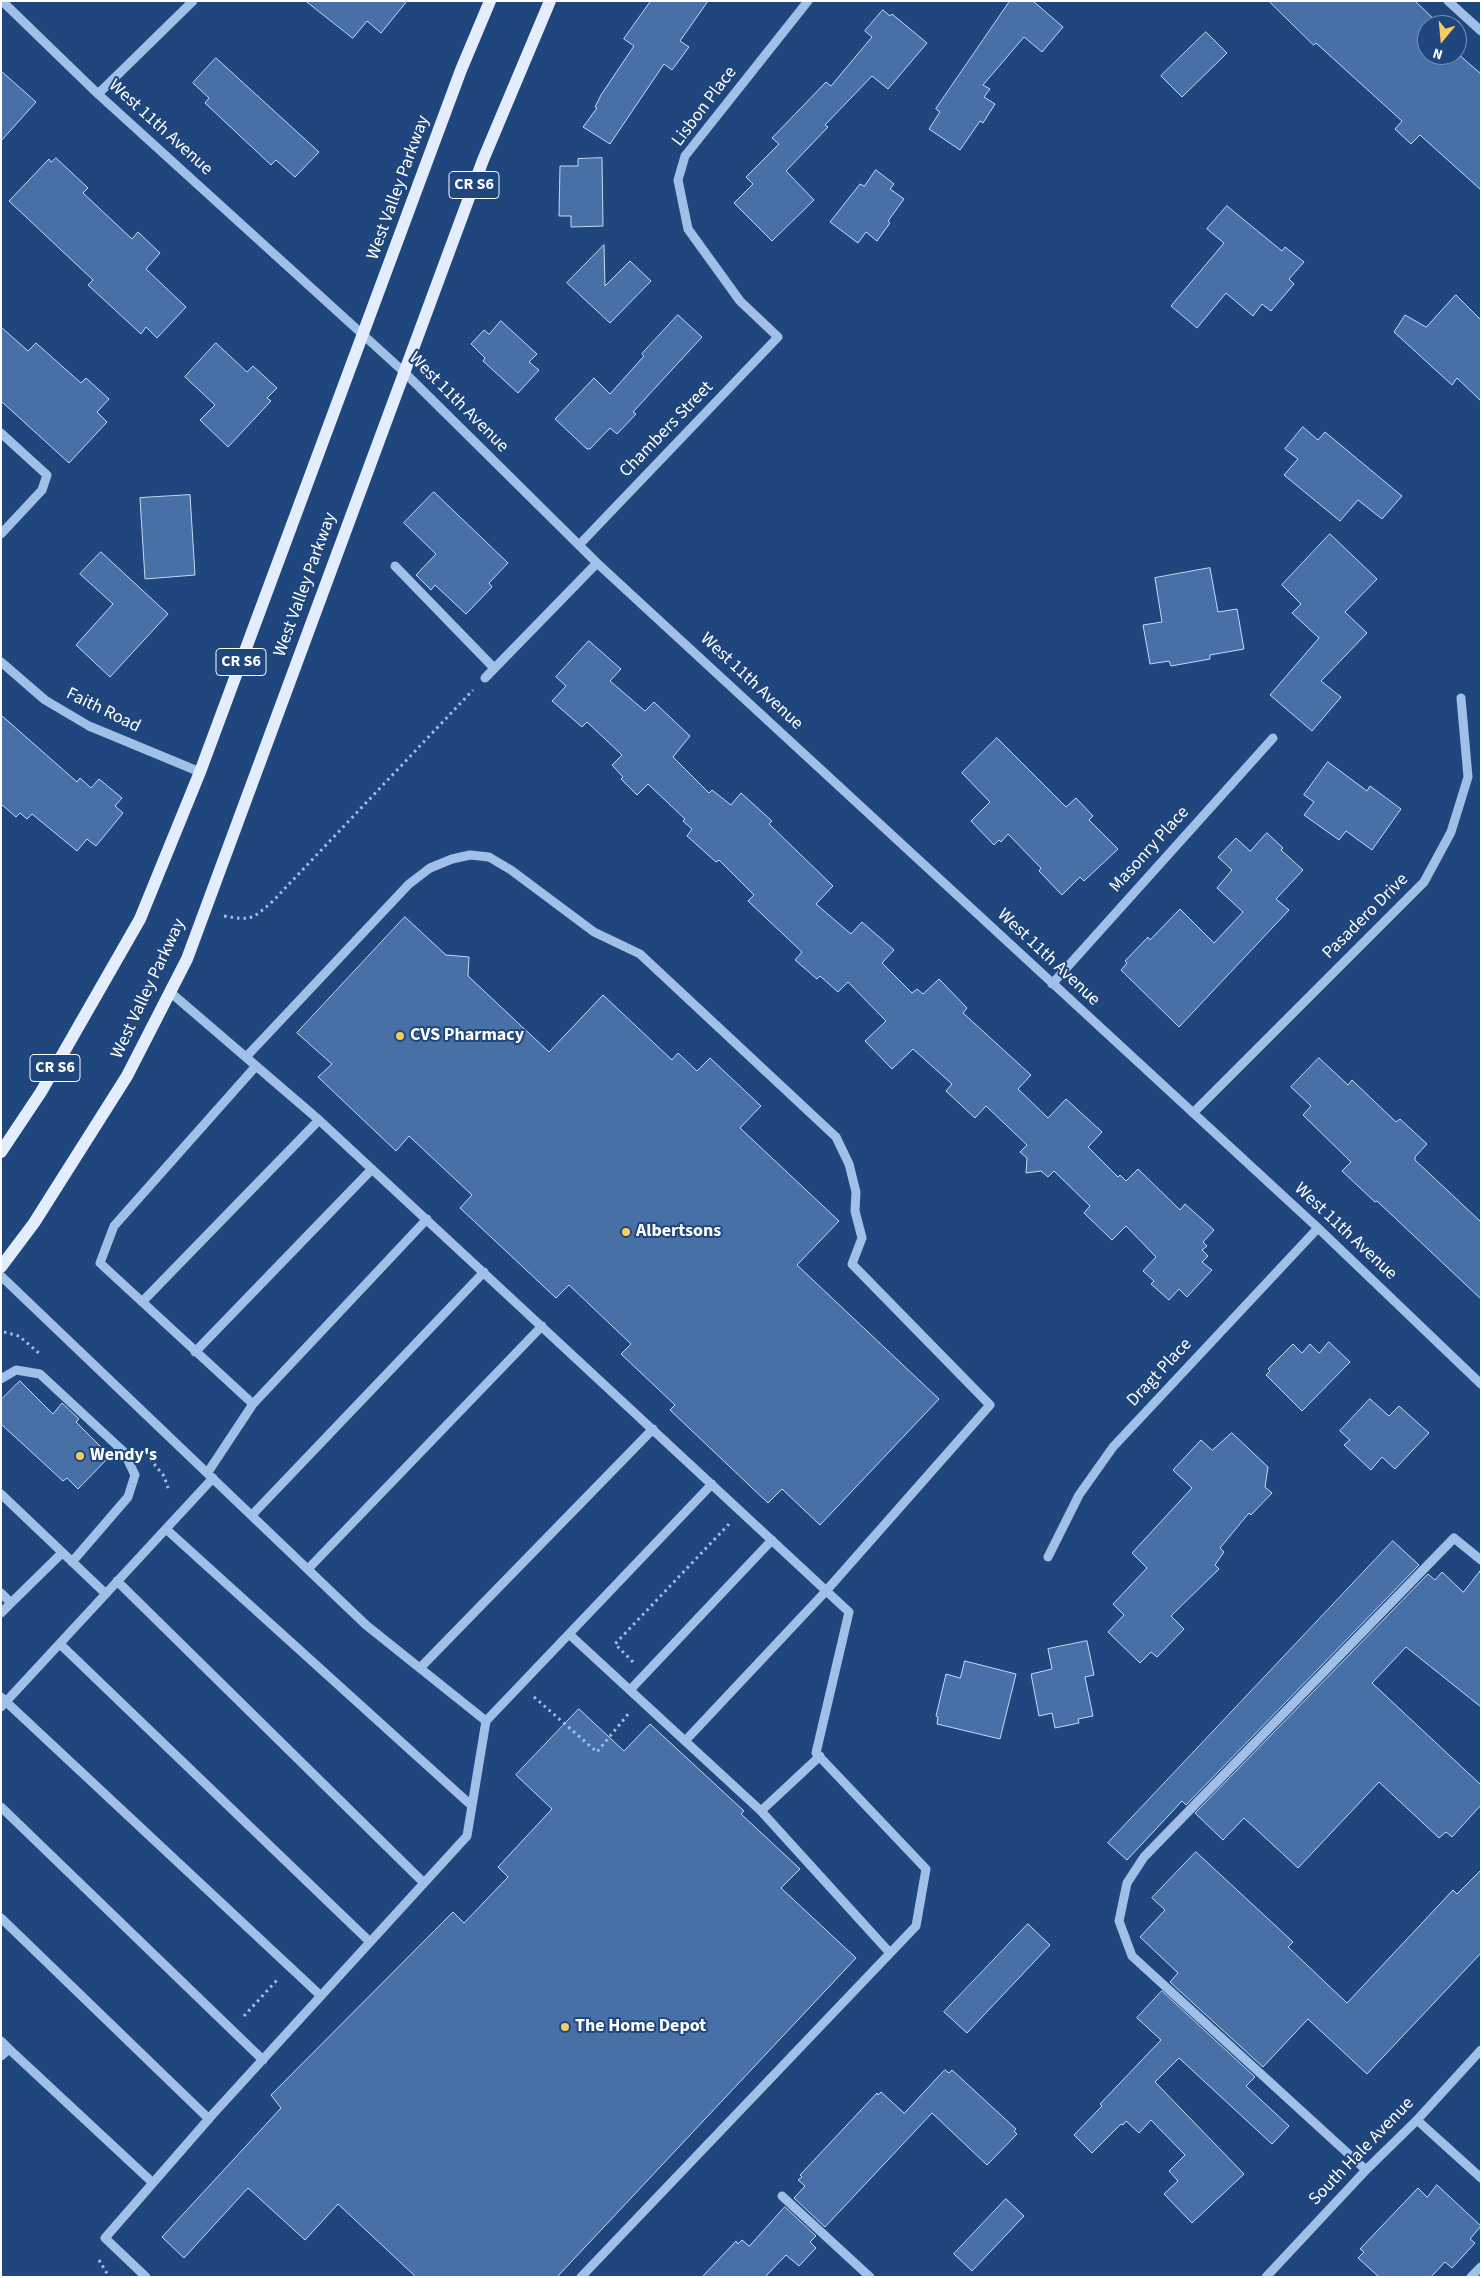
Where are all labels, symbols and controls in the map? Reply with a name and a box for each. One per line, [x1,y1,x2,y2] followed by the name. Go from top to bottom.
[1417,15,1467,65] north arrow
[1431,42,1445,64] text: N
[668,63,742,151] street label: Lisbon Place
[103,76,217,180] street label: West 11th Avenue
[363,113,435,263] street label: West Valley Parkway
[449,172,499,198] road number: CR S6
[403,348,513,458] street label: West 11th Avenue
[616,377,718,483] street label: Chambers Street
[270,510,342,660] street label: West Valley Parkway
[695,629,807,735] street label: West 11th Avenue
[216,649,266,676] road number: CR S6
[62,684,144,738] street label: Faith Road
[1106,802,1194,898] street label: Masonry Place
[1319,870,1413,964] street label: Pasadero Drive
[992,905,1104,1011] street label: West 11th Avenue
[107,916,191,1062] street label: West Valley Parkway
[410,1025,524,1047] place label: CVS Pharmacy
[394,1030,406,1042] marker: CVS Pharmacy
[30,1054,80,1082] road number: CR S6
[1289,1179,1401,1285] street label: West 11th Avenue
[636,1221,721,1243] place label: Albertsons
[620,1226,632,1238] marker: Albertsons
[1123,1334,1197,1412] street label: Dragt Place
[90,1445,157,1467] place label: Wendy's
[74,1450,86,1462] marker: Wendy's
[575,2016,706,2038] place label: The Home Depot
[559,2021,571,2033] marker: The Home Depot
[1305,2093,1419,2211] street label: South Hale Avenue

